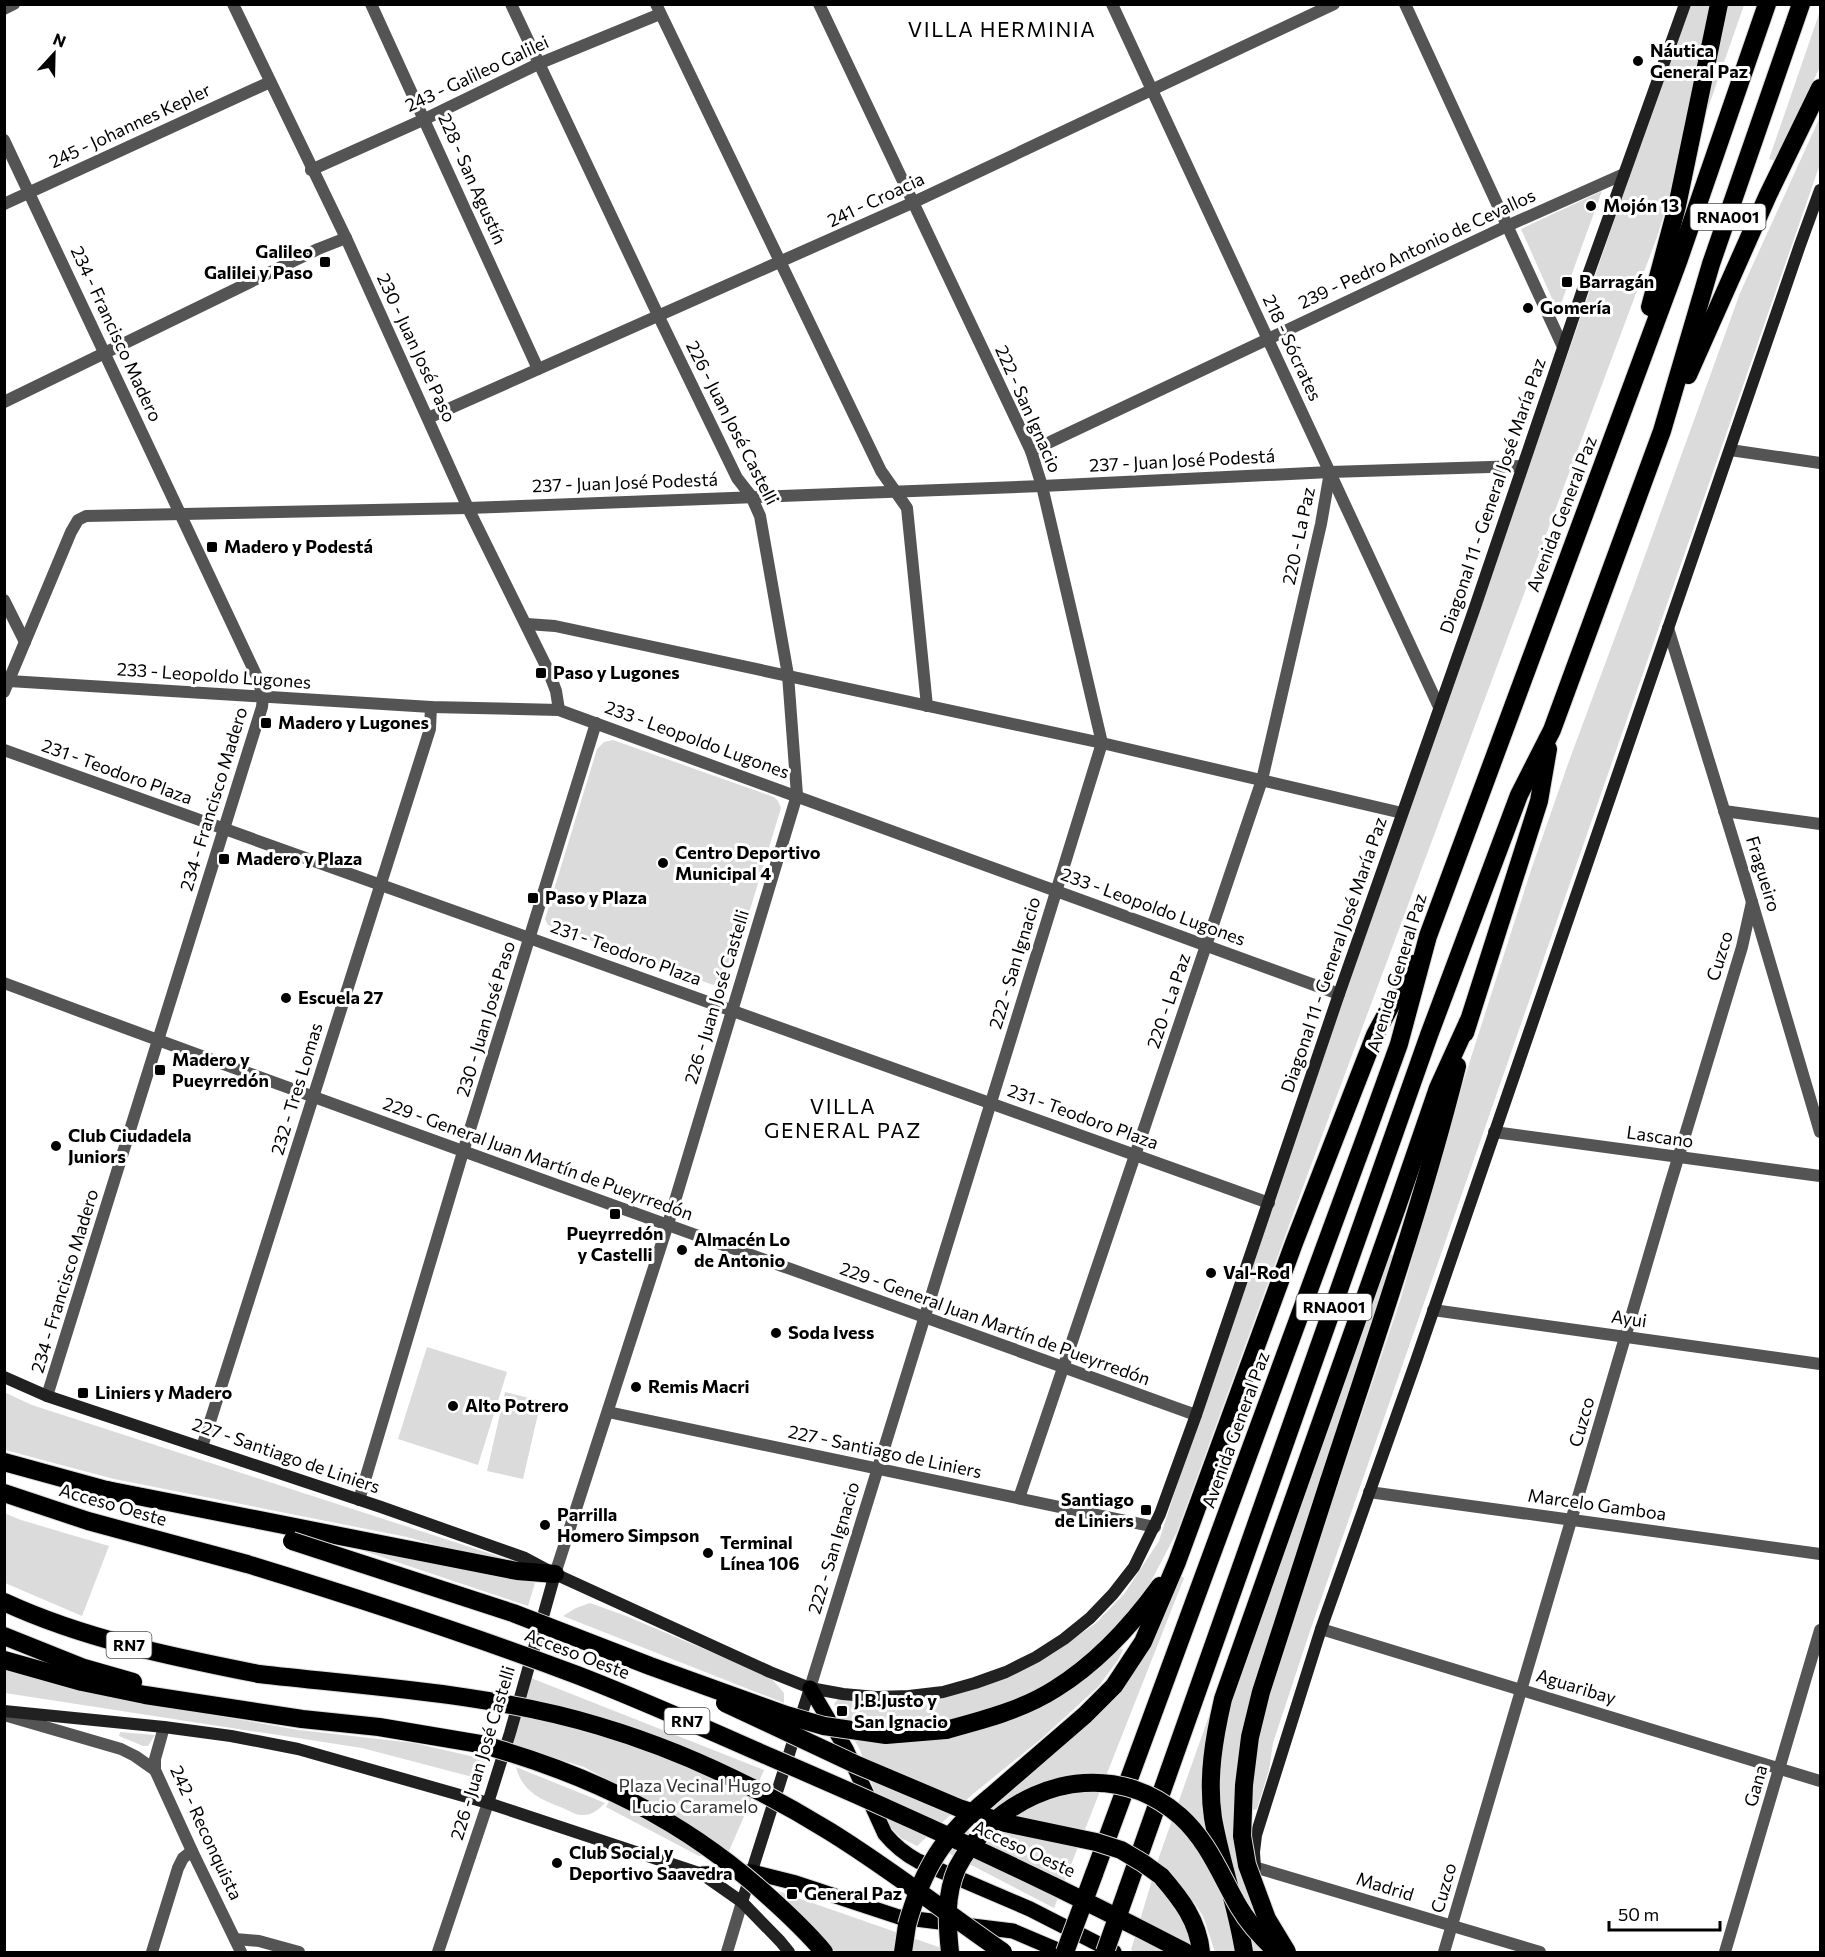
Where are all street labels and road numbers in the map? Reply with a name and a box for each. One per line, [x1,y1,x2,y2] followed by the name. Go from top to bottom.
[401,30,552,116] street label: 243 - Galileo Galilei
[45,78,214,172] street label: 245 - Johannes Kepler
[434,110,512,248] street label: 228 - San Agustín
[824,167,928,231] street label: 241 - Croacia
[1295,183,1539,313] street label: 239 - Pedro Antonio de Cevallos
[1690,204,1766,230] road number: RNA001
[67,242,167,425] street label: 234 - Francisco Madero
[373,270,461,425] street label: 230 - Juan José Paso
[1259,291,1327,404] street label: 218 - Sócrates
[682,337,784,508] street label: 226 - Juan José Castelli
[991,342,1067,476] street label: 222 - San Ignacio
[1434,355,1550,636] street label: Diagonal 11 - General José María Paz
[1521,433,1601,595] street label: Avenida General Paz
[1088,444,1275,476] street label: 237 - Juan José Podestá
[532,468,718,496] street label: 237 - Juan José Podestá
[1277,485,1319,586] street label: 220 - La Paz
[116,657,312,693] street label: 233 - Leopoldo Lugones
[602,695,793,783] street label: 233 - Leopoldo Lugones
[175,704,252,893] street label: 234 - Francisco Madero
[39,734,196,809] street label: 231 - Teodoro Plaza
[1275,814,1391,1095] street label: Diagonal 11 - General José María Paz
[1742,833,1786,914] street label: Fragueiro
[1058,862,1249,950] street label: 233 - Leopoldo Lugones
[1361,891,1431,1055] street label: Avenida General Paz
[983,894,1045,1031] street label: 222 - San Ignacio
[679,907,753,1087] street label: 226 - Juan José Castelli
[548,915,705,990] street label: 231 - Teodoro Plaza
[1701,928,1737,983] street label: Cuzco
[451,938,519,1099] street label: 230 - Juan José Paso
[1142,950,1195,1051] street label: 220 - La Paz
[265,1020,327,1157] street label: 232 - Tres Lomas
[1005,1079,1162,1154] street label: 231 - Teodoro Plaza
[380,1092,696,1225] street label: 229 - General Juan Martín de Pueyrredón
[1625,1120,1695,1152] street label: Lascano
[26,1186,103,1375] street label: 234 - Francisco Madero
[837,1257,1153,1390] street label: 229 - General Juan Martín de Pueyrredón
[1296,1294,1372,1320] road number: RNA001
[1610,1305,1648,1331] street label: Ayui
[1197,1348,1274,1511] street label: Avenida General Paz
[1563,1394,1599,1449] street label: Cuzco
[190,1413,383,1498] street label: 227 - Santiago de Liniers
[786,1420,984,1482] street label: 227 - Santiago de Liniers
[57,1478,170,1530] street label: Acceso Oeste
[802,1479,864,1616] street label: 222 - San Ignacio
[1526,1483,1668,1525] street label: Marcelo Gamboa
[522,1623,633,1683] street label: Acceso Oeste
[106,1632,152,1658] road number: RN7
[445,1663,519,1843] street label: 226 - Juan José Castelli
[1534,1664,1619,1709] street label: Aguaribay
[664,1708,710,1734] road number: RN7
[166,1762,248,1903] street label: 242 - Reconquista
[1739,1762,1771,1809] street label: Gana
[970,1815,1079,1881] street label: Acceso Oeste
[1425,1860,1461,1915] street label: Cuzco
[1354,1867,1417,1905] street label: Madrid

